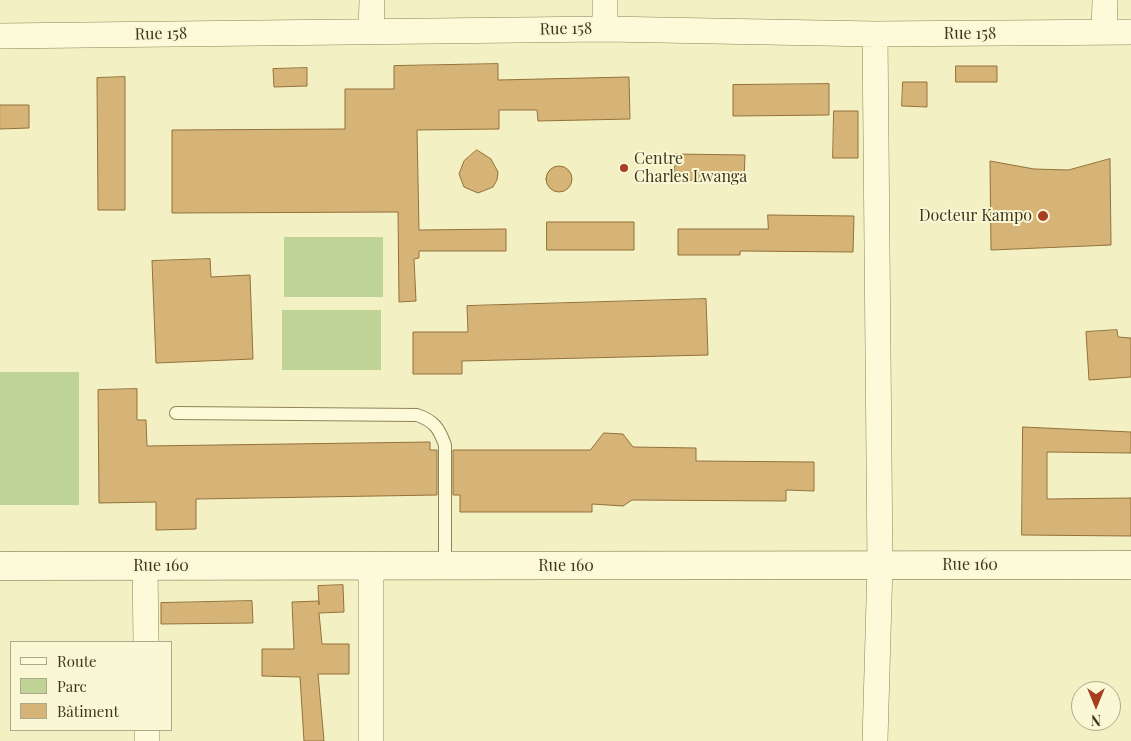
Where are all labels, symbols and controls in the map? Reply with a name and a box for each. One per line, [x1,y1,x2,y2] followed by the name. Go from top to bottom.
[540,19,592,39] street label: Rue 158
[135,24,187,44] street label: Rue 158
[944,24,996,44] street label: Rue 158
[634,149,747,187] place label: Centre Charles Lwanga
[618,162,630,174] marker: Centre Charles Lwanga
[919,206,1032,226] place label: Docteur Kampo
[1036,209,1050,223] marker: Docteur Kampo
[942,555,998,575] street label: Rue 160
[133,556,189,576] street label: Rue 160
[538,556,594,576] street label: Rue 160
[10,641,172,731] legend
[57,651,97,671] text: Route
[57,676,87,696] text: Parc
[1071,681,1121,731] north arrow
[57,701,119,721] text: Bâtiment
[1091,711,1101,730] text: N

